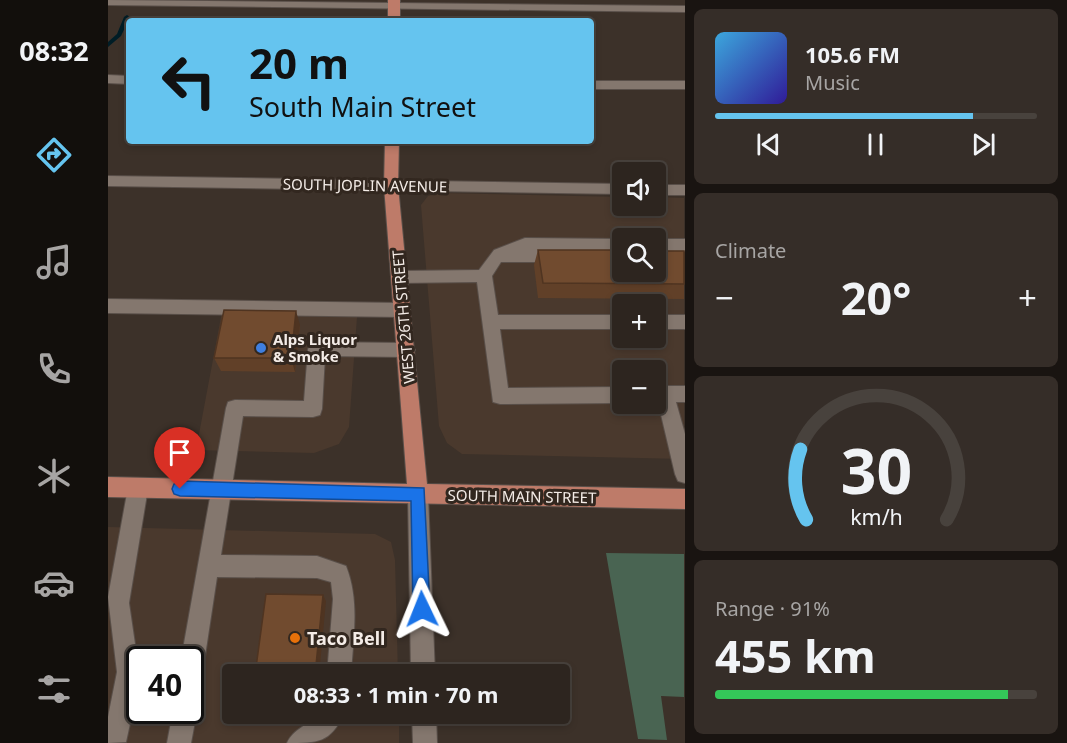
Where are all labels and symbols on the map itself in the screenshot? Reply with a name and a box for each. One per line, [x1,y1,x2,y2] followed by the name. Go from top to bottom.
[283,174,447,196] street label: SOUTH JOPLIN AVENUE
[387,249,419,385] street label: WEST 26TH STREET
[273,329,357,366] place label: Alps Liquor & Smoke
[254,341,268,355] marker: Alps Liquor & Smoke
[154,427,205,489] pin
[447,485,597,507] street label: SOUTH MAIN STREET
[390,577,454,641] position arrow
[307,626,385,650] place label: Taco Bell
[288,631,302,645] marker: Taco Bell
[126,646,204,724] speed limit sign: 40

